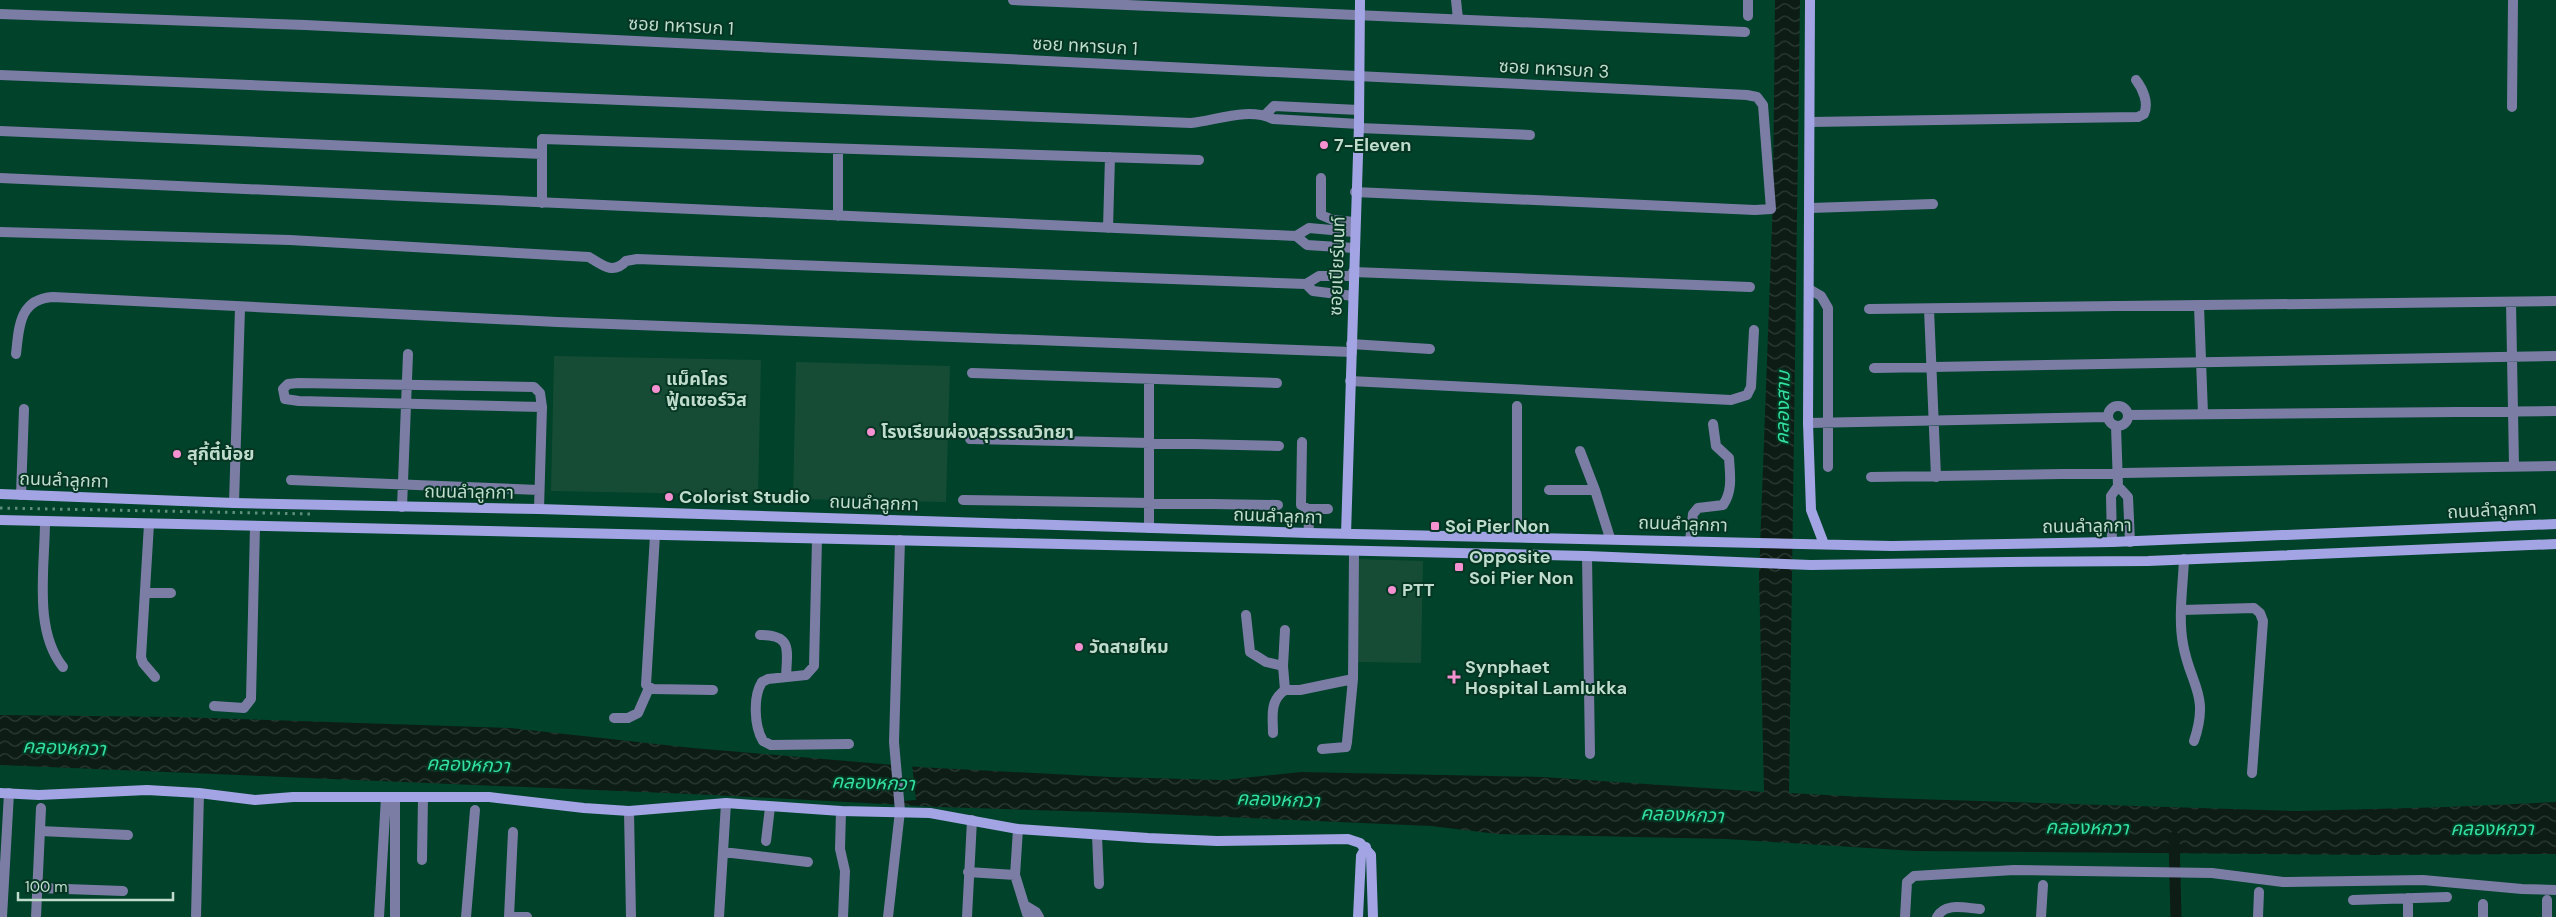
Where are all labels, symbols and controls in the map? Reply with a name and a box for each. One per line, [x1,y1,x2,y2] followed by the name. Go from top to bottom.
[628,11,734,41] street label: ซอย ทหารบก 1
[1032,31,1138,61] street label: ซอย ทหารบก 1
[1498,54,1610,84] street label: ซอย ทหารบก 3
[1334,133,1411,157] place label: 7-Eleven
[1318,139,1330,151] marker: 7-Eleven
[1323,216,1351,316] street label: ซอยเปียร์นนท์
[666,367,747,412] place label: แม็คโคร ฟู้ดเซอร์วิส
[1769,370,1796,445] water label: คลองสาม
[650,383,662,395] marker: แม็คโคร ฟู้ดเซอร์วิส
[881,420,1074,444] place label: โรงเรียนผ่องสุวรรณวิทยา
[865,426,877,438] marker: โรงเรียนผ่องสุวรรณวิทยา
[187,441,254,466] place label: สุกี้ตี๋น้อย
[171,448,183,460] marker: สุกี้ตี๋น้อย
[19,466,109,494] street label: ถนนลำลูกกา
[424,479,514,505] street label: ถนนลำลูกกา
[679,485,810,509] place label: Colorist Studio
[829,489,919,517] street label: ถนนลำลูกกา
[663,491,675,503] marker: Colorist Studio
[2447,496,2537,524] street label: ถนนลำลูกกา
[1233,502,1323,530] street label: ถนนลำลูกกา
[1638,510,1728,538] street label: ถนนลำลูกกา
[2042,513,2132,539] street label: ถนนลำลูกกา
[1445,514,1550,538] place label: Soi Pier Non
[1429,520,1441,532] marker: Soi Pier Non
[1469,545,1574,590] place label: Opposite Soi Pier Non
[1453,561,1465,573] marker: Opposite Soi Pier Non
[1402,578,1435,602] place label: PTT
[1386,584,1398,596] marker: PTT
[1089,635,1169,659] place label: วัดสายไหม
[1073,641,1085,653] marker: วัดสายไหม
[1465,655,1627,700] place label: Synphaet Hospital Lamlukka
[1447,670,1461,684] marker: Synphaet Hospital Lamlukka
[22,734,107,761] water label: คลองหกวา
[426,751,511,778] water label: คลองหกวา
[831,769,916,796] water label: คลองหกวา
[1236,786,1321,813] water label: คลองหกวา
[1640,801,1725,828] water label: คลองหกวา
[2045,814,2130,841] water label: คลองหกวา
[2450,816,2535,841] water label: คลองหกวา
[18,870,172,902] scale bar
[25,877,68,897] text: 100 m

